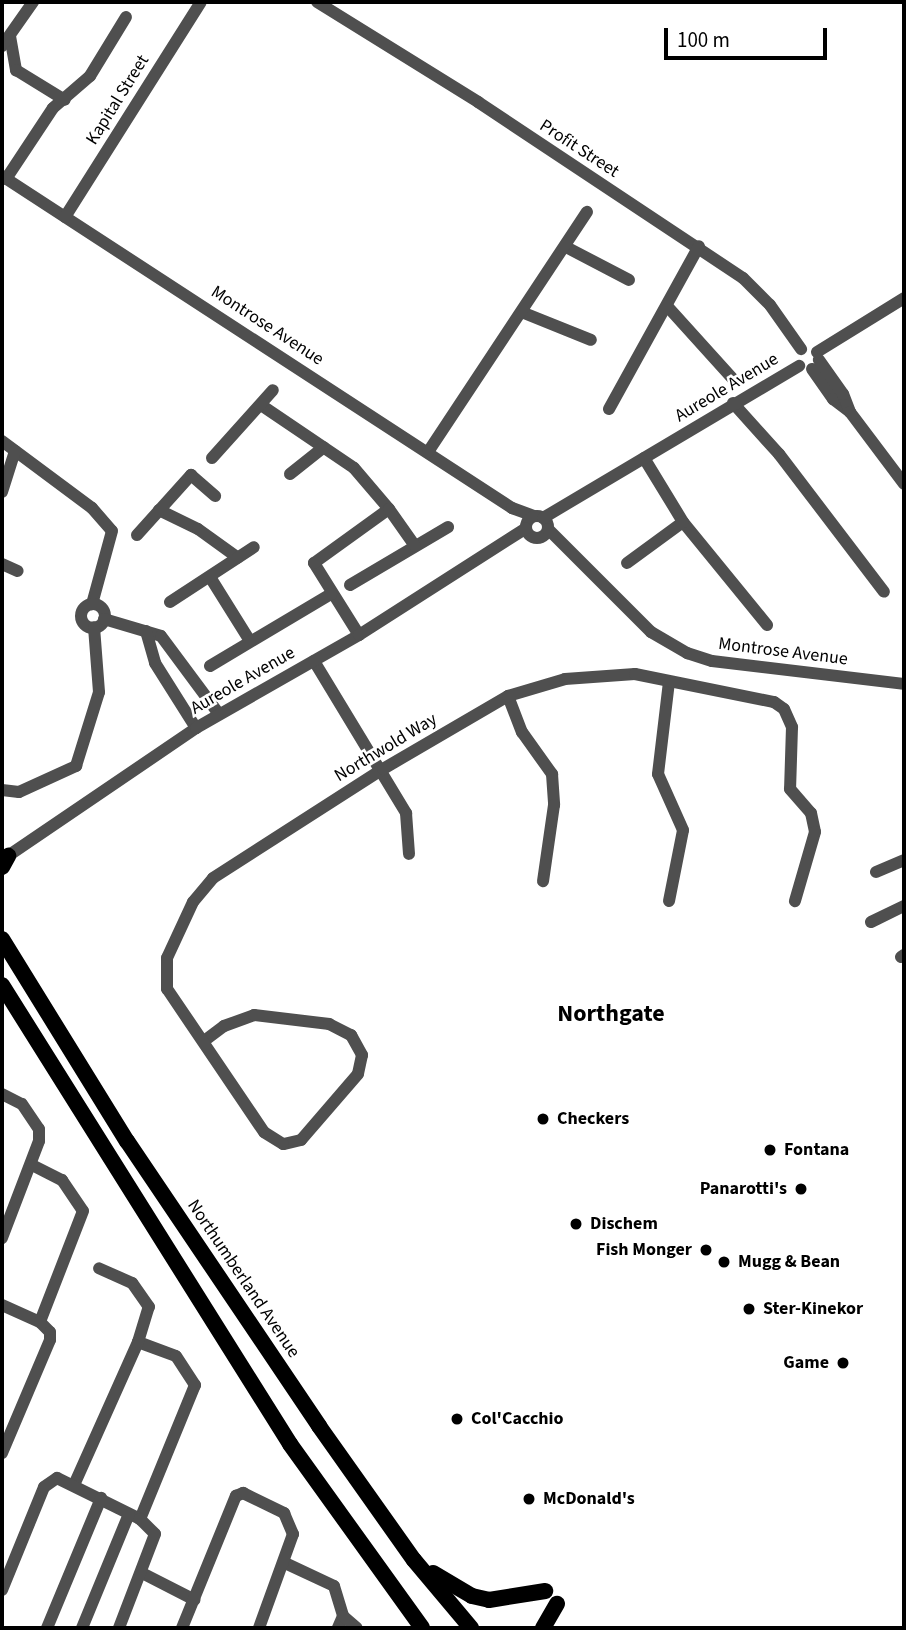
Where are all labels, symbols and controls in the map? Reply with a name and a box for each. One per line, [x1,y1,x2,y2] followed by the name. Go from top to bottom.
[668,14,831,58] scale bar
[677,25,730,55] text: 100 m
[82,51,154,149] street label: Kapital Street
[535,115,623,183] street label: Profit Street
[207,282,327,370] street label: Montrose Avenue
[671,349,783,427] street label: Aureole Avenue
[717,633,849,671] street label: Montrose Avenue
[187,642,299,720] street label: Aureole Avenue
[331,709,441,787] street label: Northwold Way
[557,1000,665,1028] district label: Northgate
[557,1108,629,1130] place label: Checkers
[535,1111,551,1127] marker: Checkers
[784,1139,849,1161] place label: Fontana
[762,1142,778,1158] marker: Fontana
[700,1178,787,1200] place label: Panarotti's
[793,1181,809,1197] marker: Panarotti's
[182,1196,304,1362] street label: Northumberland Avenue
[590,1213,658,1235] place label: Dischem
[568,1216,584,1232] marker: Dischem
[596,1239,692,1261] place label: Fish Monger
[698,1242,714,1258] marker: Fish Monger
[738,1251,840,1273] place label: Mugg & Bean
[716,1254,732,1270] marker: Mugg & Bean
[763,1298,863,1320] place label: Ster-Kinekor
[741,1301,757,1317] marker: Ster-Kinekor
[783,1352,829,1374] place label: Game
[835,1355,851,1371] marker: Game
[471,1408,564,1430] place label: Col'Cacchio
[449,1411,465,1427] marker: Col'Cacchio
[543,1488,635,1510] place label: McDonald's
[521,1491,537,1507] marker: McDonald's

